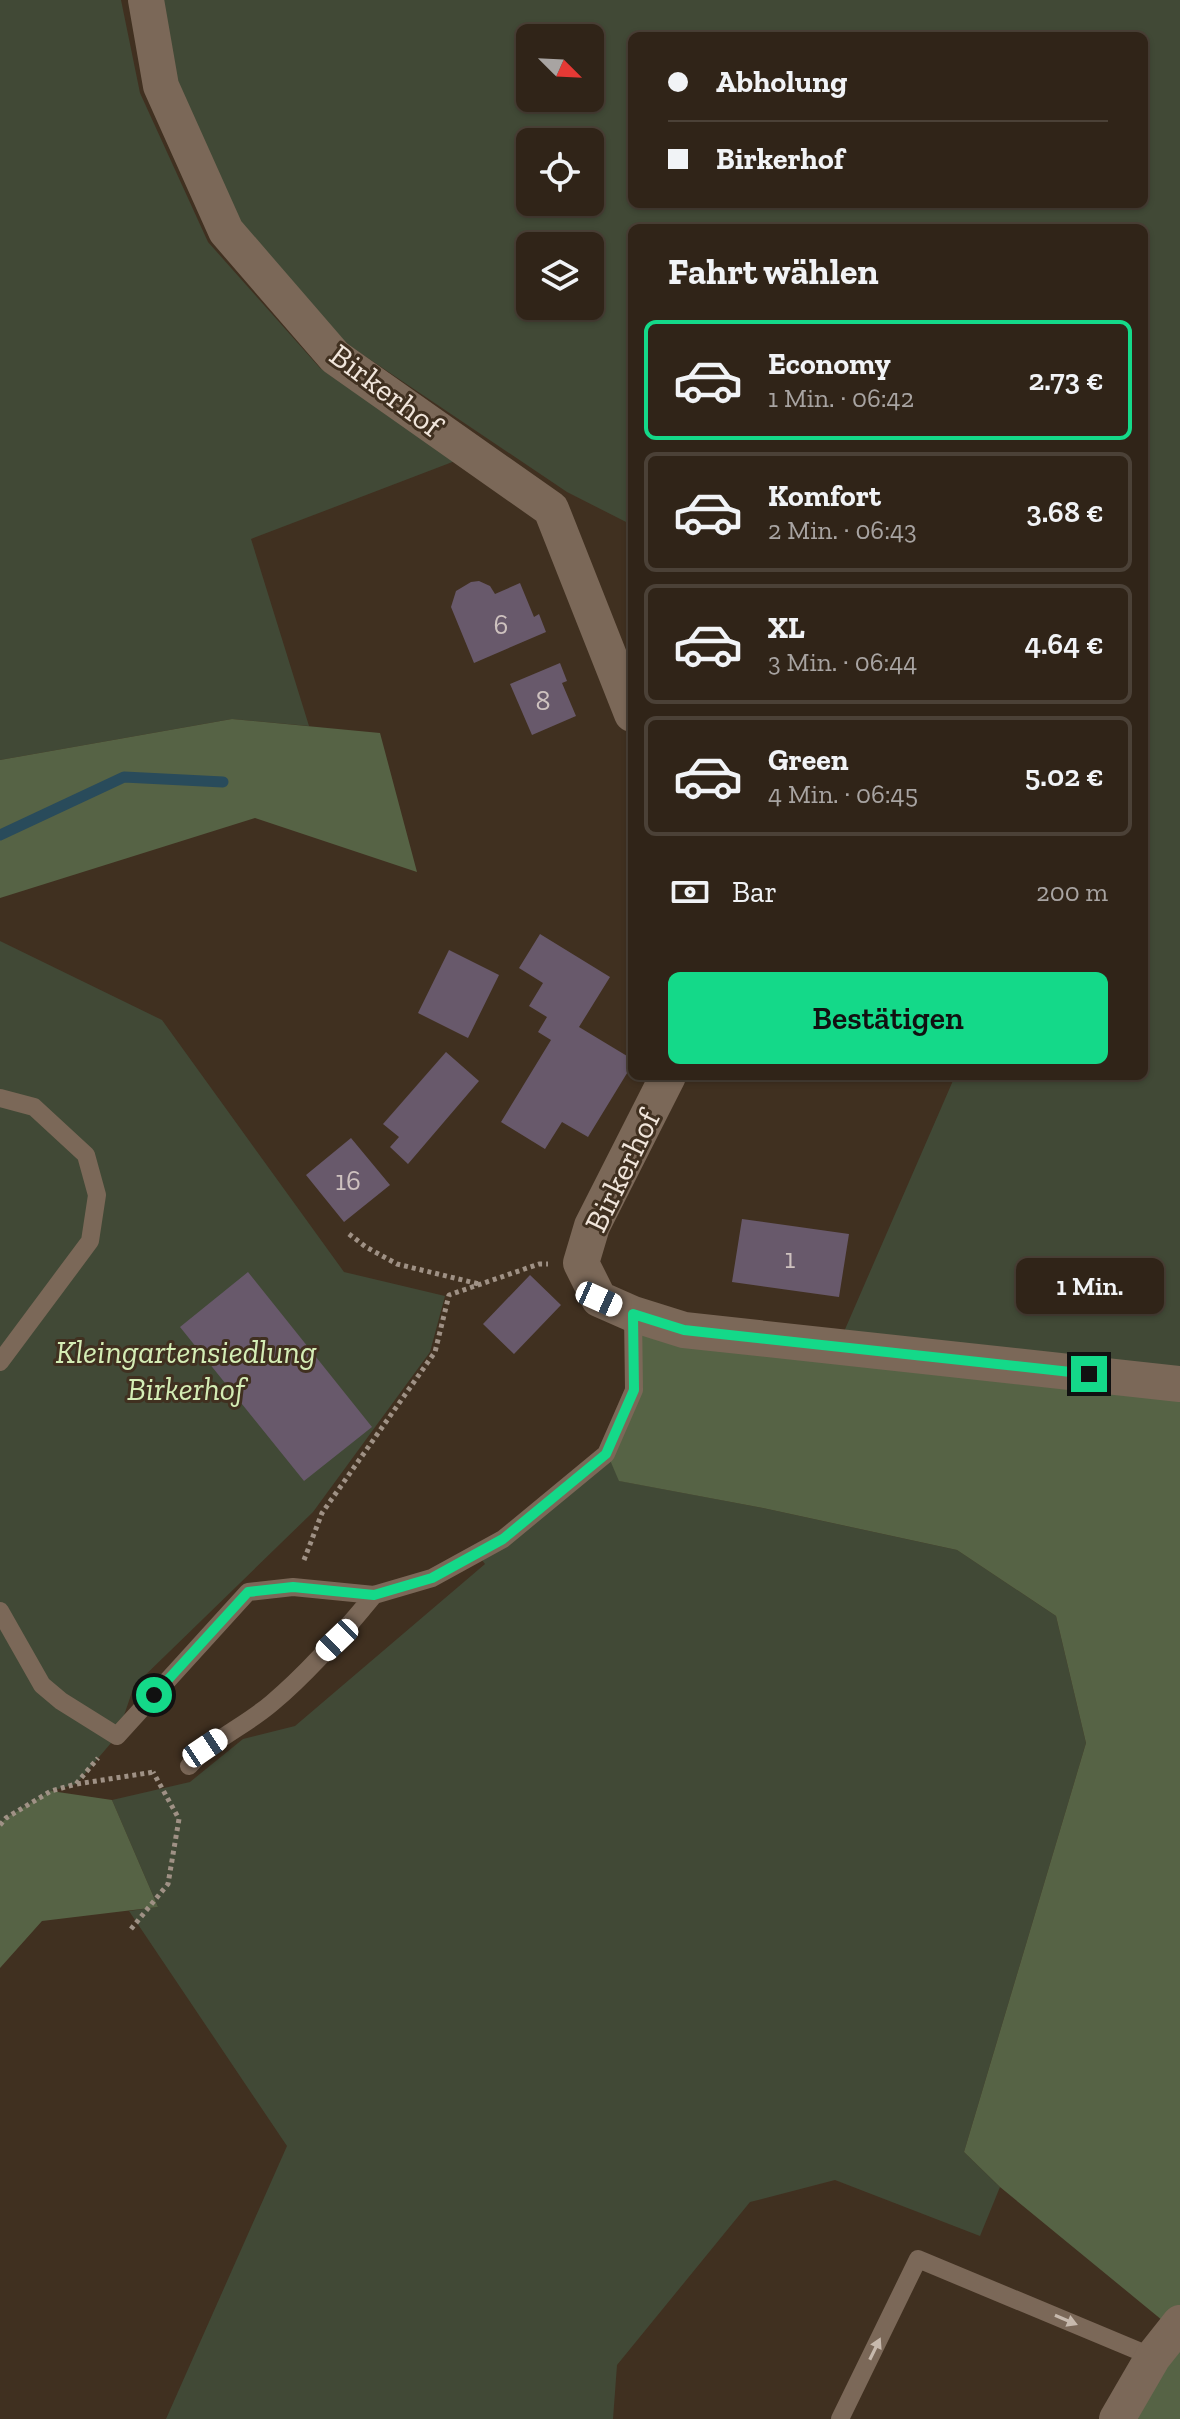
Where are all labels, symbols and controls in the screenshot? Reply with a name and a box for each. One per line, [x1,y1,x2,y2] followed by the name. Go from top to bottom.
[516,24,604,112] north arrow
[516,24,604,320] map controls
[716,64,847,100] text: Abholung
[516,128,604,216] button: locate
[716,141,844,177] text: Birkerhof
[516,232,604,320] button: layers
[668,250,879,293] text: Fahrt wählen
[322,336,452,446] street label: Birkerhof
[672,344,744,416] icon: car
[768,346,891,382] text: Economy
[1028,362,1104,398] text: 2.73 €
[768,382,914,414] text: 1 Min. · 06:42
[672,476,744,548] icon: car
[768,478,881,514] text: Komfort
[1026,494,1104,530] text: 3.68 €
[768,514,917,546] text: 2 Min. · 06:43
[494,608,508,641] house number: 6
[672,608,744,680] icon: car
[768,610,805,646] text: XL
[1024,626,1104,662] text: 4.64 €
[768,646,917,678] text: 3 Min. · 06:44
[535,684,551,717] house number: 8
[672,740,744,812] icon: car
[768,742,848,778] text: Green
[1025,758,1104,794] text: 5.02 €
[768,778,918,810] text: 4 Min. · 06:45
[668,870,712,914] icon: cash
[732,874,777,910] text: Bar
[1036,876,1108,908] text: 200 m
[668,972,1108,1064] button: Bestätigen
[576,1102,669,1238] street label: Birkerhof
[335,1164,361,1197] house number: 16
[785,1242,796,1275] house number: 1
[1015,1258,1163,1314] callout: 1 Min.
[1056,1270,1124,1302] text: 1 Min.
[572,1278,626,1320] car
[55,1333,317,1408] park label: Kleingartensiedlung Birkerhof
[1071,1356,1107,1392] route end
[311,1615,363,1665] car
[136,1677,172,1713] route start
[178,1725,232,1771] car
[1054,2314,1078,2327] one-way arrow
[868,2337,881,2360] one-way arrow

